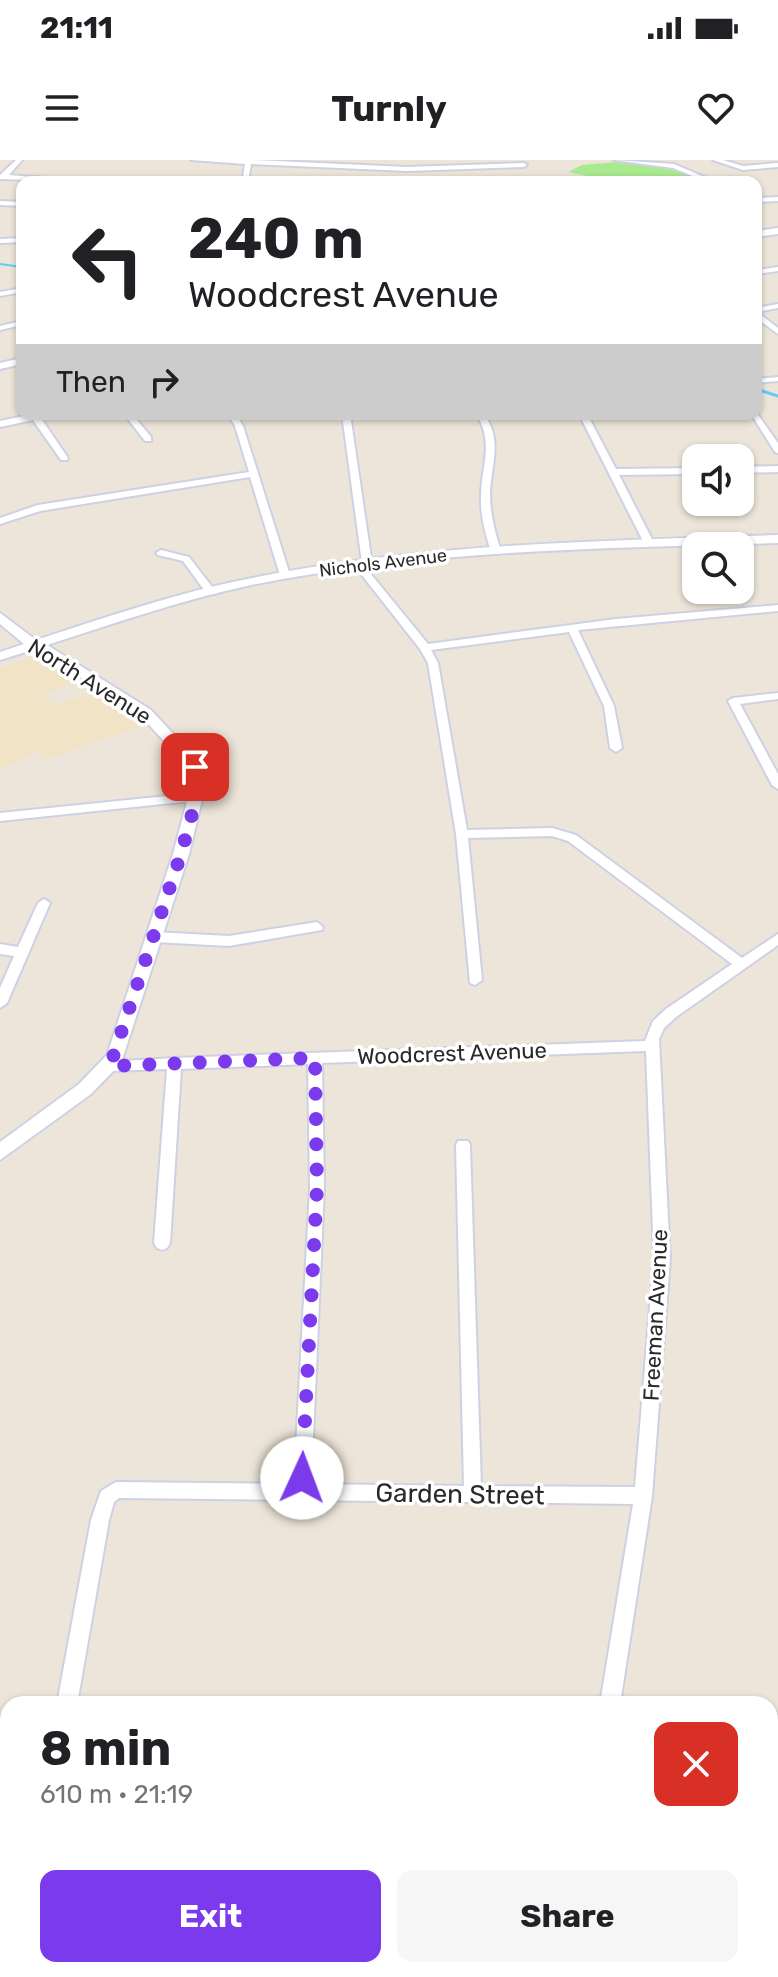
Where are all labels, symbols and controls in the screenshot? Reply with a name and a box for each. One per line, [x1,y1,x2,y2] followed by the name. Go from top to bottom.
[40,10,113,46] text: 21:11
[40,86,84,130] icon: menu
[694,86,738,130] icon: heart
[331,87,447,130] text: Turnly
[188,206,364,272] text: 240 m
[56,208,160,312] icon: left
[188,273,499,316] text: Woodcrest Avenue
[142,360,186,404] icon: right
[56,364,126,400] text: Then
[682,444,754,604] map controls
[682,444,754,516] button: sound
[682,532,754,604] button: search
[318,544,448,582] street label: Nichols Avenue
[23,633,156,730] street label: North Avenue
[161,733,229,801] pin
[173,745,217,789] icon: arrive
[357,1037,547,1070] street label: Woodcrest Avenue
[638,1228,673,1402] street label: Freeman Avenue
[260,1436,344,1520] position arrow
[375,1478,545,1511] street label: Garden Street
[40,1720,171,1777] text: 8 min
[654,1722,738,1806] button: close
[40,1779,193,1810] text: 610 m · 21:19
[40,1870,381,1962] button: Exit
[397,1870,738,1962] button: Share

